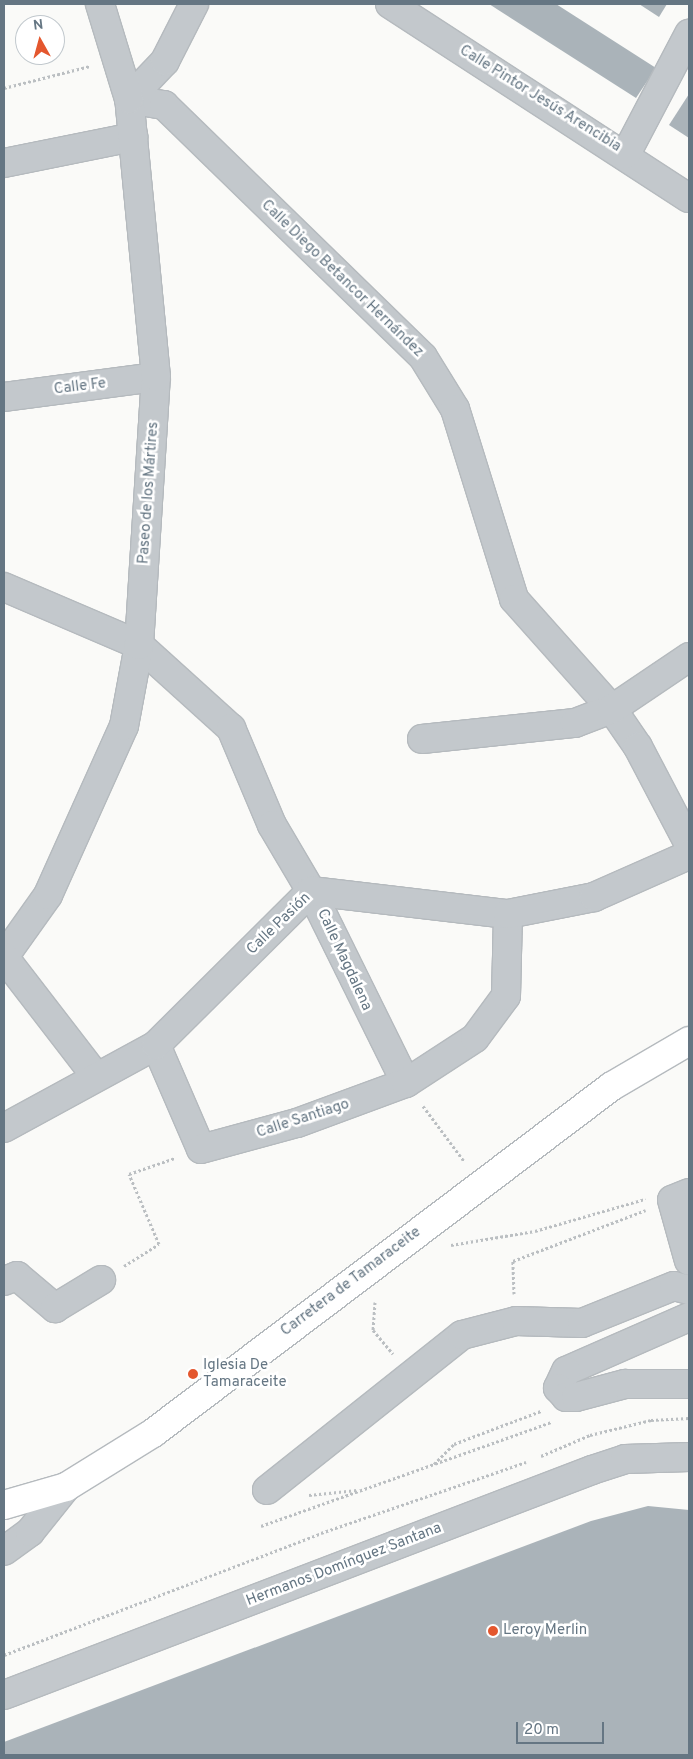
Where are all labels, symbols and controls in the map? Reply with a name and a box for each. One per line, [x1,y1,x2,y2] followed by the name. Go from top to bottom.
[15,15,65,65] north arrow
[32,17,44,35] text: N
[456,42,624,156] street label: Calle Pintor Jesús Arencibia
[257,197,427,361] street label: Calle Diego Betancor Hernández
[53,375,107,399] street label: Calle Fe
[135,421,163,565] street label: Paseo de los Mártires
[243,889,315,959] street label: Calle Pasión
[313,906,375,1014] street label: Calle Magdalena
[254,1096,352,1142] street label: Calle Santiago
[277,1223,425,1341] street label: Carretera de Tamaraceite
[203,1356,286,1391] place label: Iglesia De Tamaraceite
[187,1368,199,1380] marker: Iglesia De Tamaraceite
[244,1519,444,1611] street label: Hermanos Domínguez Santana
[503,1622,587,1640] place label: Leroy Merlin
[487,1625,499,1637] marker: Leroy Merlin
[518,1712,606,1744] scale bar
[524,1721,559,1740] text: 20 m

